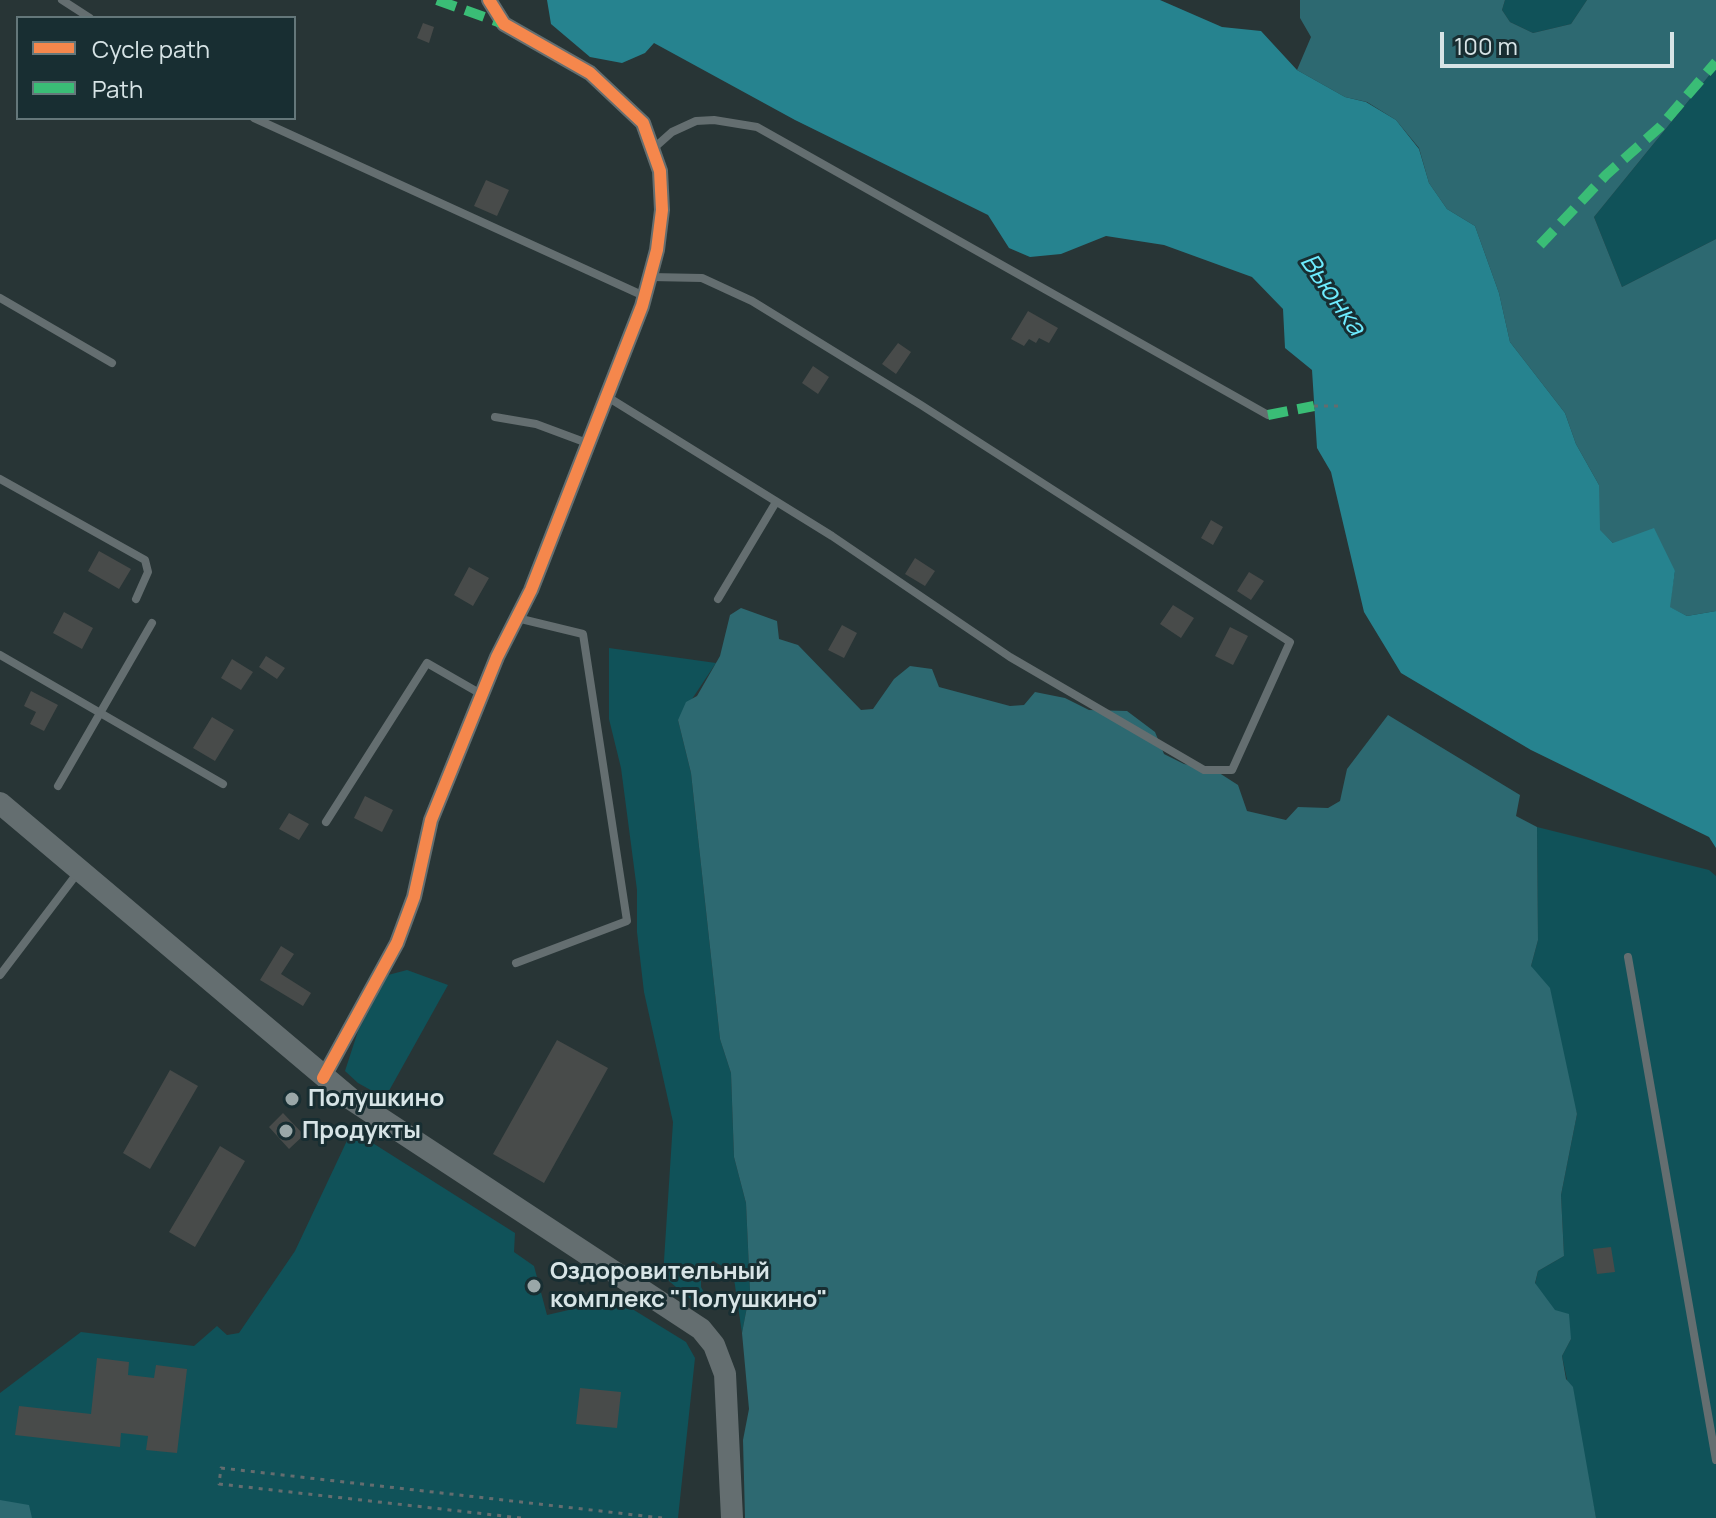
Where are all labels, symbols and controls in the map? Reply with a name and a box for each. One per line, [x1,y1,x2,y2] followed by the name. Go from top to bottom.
[16,16,296,120] legend
[1444,16,1678,66] scale bar
[1454,29,1518,62] text: 100 m
[92,32,210,65] text: Cycle path
[92,72,143,105] text: Path
[1293,248,1371,342] water label: Вьюнка
[308,1085,444,1113] place label: Полушкино
[283,1090,301,1108] marker: Полушкино
[302,1117,421,1145] place label: Продукты
[277,1122,295,1140] marker: Продукты
[550,1258,828,1314] place label: Оздоровительный комплекс "Полушкино"
[525,1277,543,1295] marker: Оздоровительный комплекс "Полушкино"

